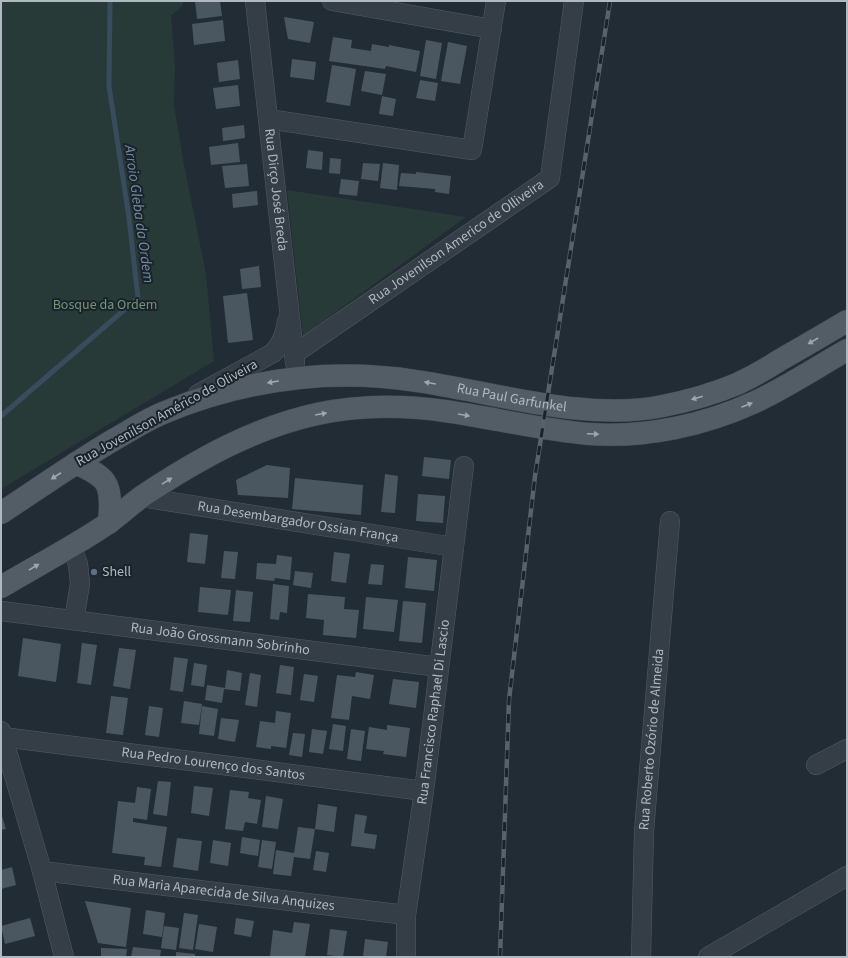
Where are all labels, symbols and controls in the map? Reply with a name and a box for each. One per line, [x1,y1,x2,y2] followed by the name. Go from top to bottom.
[259,127,293,252] street label: Rua Dirço José Breda
[119,143,159,284] water label: Arroio Gleba da Ordem
[365,175,548,310] street label: Rua Jovenilson Americo de Olliveira
[53,295,157,315] park label: Bosque da Ordem
[808,337,818,345] one-way arrow
[73,355,261,471] street label: Rua Jovenilson Américo de Oliveira
[455,378,568,417] street label: Rua Paul Garfunkel
[267,379,279,385] one-way arrow
[424,380,437,386] one-way arrow
[691,395,703,401] one-way arrow
[741,402,753,408] one-way arrow
[315,410,327,416] one-way arrow
[458,412,470,418] one-way arrow
[587,431,600,437] one-way arrow
[51,472,61,480] one-way arrow
[162,477,172,485] one-way arrow
[196,496,400,548] street label: Rua Desembargador Ossian França
[102,562,132,582] place label: Shell
[28,564,40,571] one-way arrow
[89,567,99,577] marker: Shell
[129,618,311,660] street label: Rua João Grossmann Sobrinho
[412,618,455,806] street label: Rua Francisco Raphael Di Lascio
[634,648,669,831] street label: Rua Roberto Ozório de Almeida
[120,742,306,786] street label: Rua Pedro Lourenço dos Santos
[112,870,336,916] street label: Rua Maria Aparecida de Silva Anquizes

